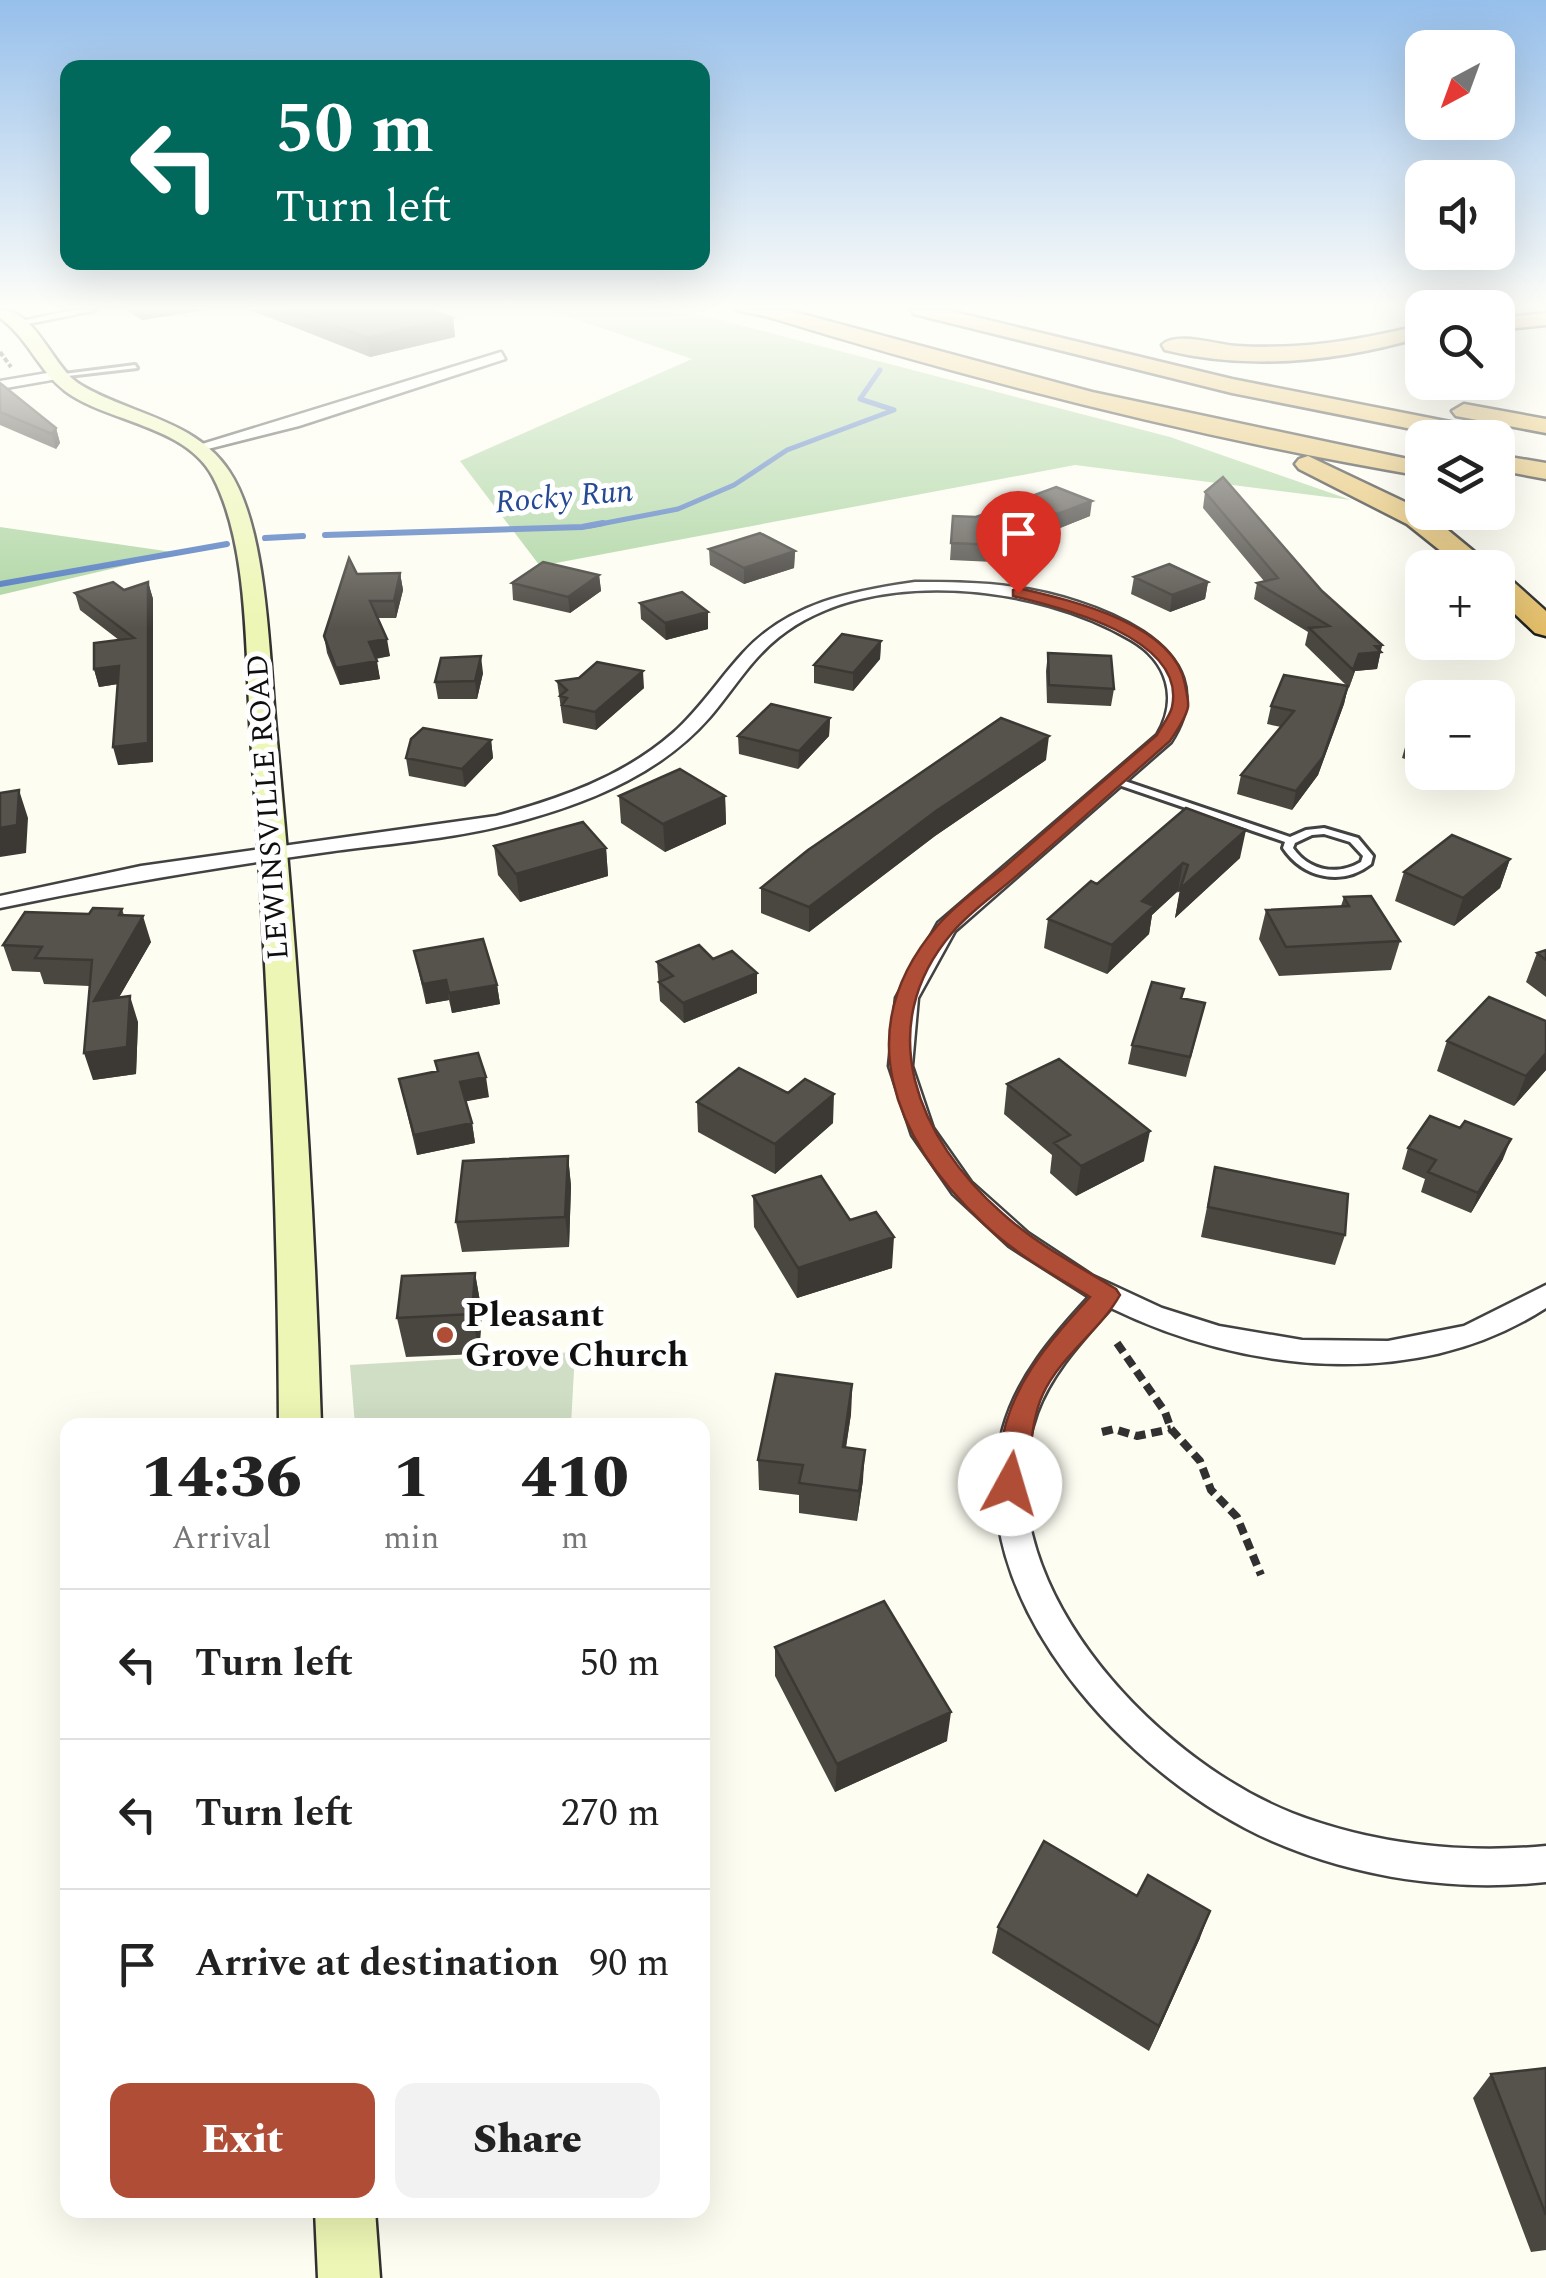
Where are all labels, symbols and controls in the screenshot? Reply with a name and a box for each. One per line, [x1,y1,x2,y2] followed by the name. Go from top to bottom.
[1405,30,1515,140] north arrow
[1405,30,1515,790] map controls
[275,77,434,183] text: 50 m
[110,100,240,230] icon: left
[1405,160,1515,270] button: sound
[275,173,452,242] text: Turn left
[1405,290,1515,400] button: search
[1405,420,1515,530] button: layers
[493,467,635,527] water label: Rocky Run
[976,491,1061,594] pin
[991,506,1046,561] icon: arrive
[1405,550,1515,660] button: +
[234,653,302,961] street label: LEWINSVILLE ROAD
[1405,680,1515,790] button: −
[465,1289,689,1382] place label: Pleasant Grove Church
[434,1324,456,1346] marker: Pleasant Grove Church
[141,1432,302,1524] text: 14:36
[393,1432,429,1524] text: 1
[521,1432,629,1524] text: 410
[958,1432,1062,1536] position arrow
[172,1514,272,1563] text: Arrival
[383,1514,439,1563] text: min
[561,1514,588,1563] text: m
[195,1635,353,1693] text: Turn left
[580,1635,660,1693] text: 50 m
[110,1637,165,1692] icon: left
[195,1785,353,1843] text: Turn left
[561,1785,660,1843] text: 270 m
[110,1787,165,1842] icon: left
[195,1935,559,1993] text: Arrive at destination
[589,1935,669,1993] text: 90 m
[110,1937,165,1992] icon: arrive
[110,2083,375,2198] button: Exit
[395,2083,660,2198] button: Share

